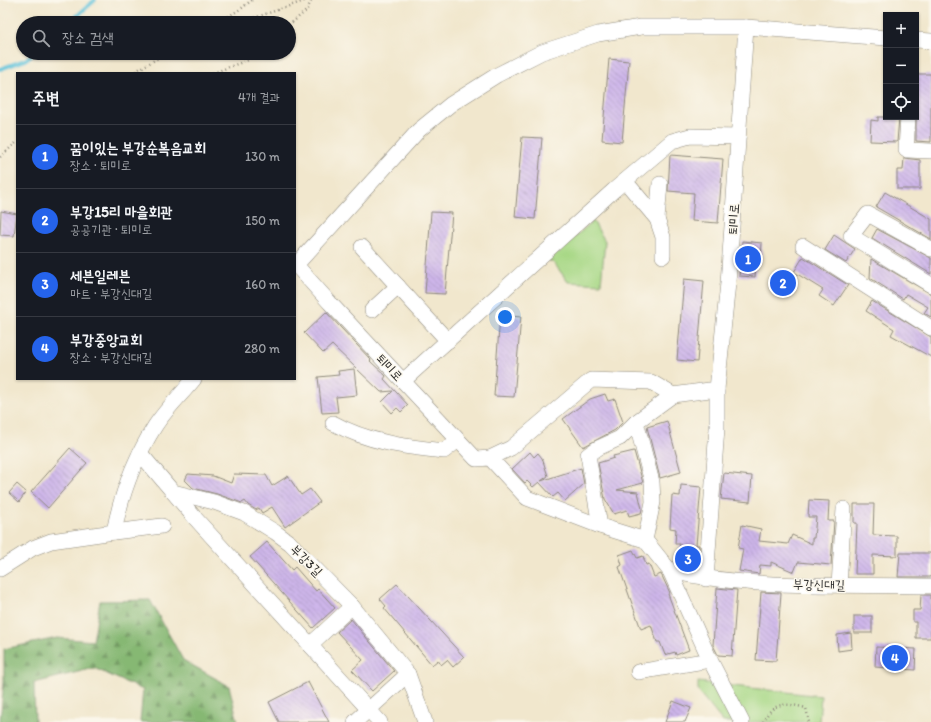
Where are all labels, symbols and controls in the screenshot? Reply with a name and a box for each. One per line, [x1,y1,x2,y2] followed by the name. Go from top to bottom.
[883,12,919,120] map controls
[883,12,919,48] button: +
[16,16,296,60] search box
[30,27,52,49] icon: search
[62,29,114,47] text: 장소 검색
[883,48,919,84] button: −
[883,84,919,120] button: locate
[32,88,59,108] text: 주변
[238,90,280,105] text: 4개 결과
[70,139,206,157] text: 꿈이있는 부강순복음교회
[42,149,48,164] text: 1
[245,149,280,164] text: 130 m
[70,158,131,173] text: 장소 · 퇴미로
[70,203,173,221] text: 부강15리 마을회관
[725,203,742,235] street label: 퇴미로
[42,213,48,228] text: 2
[245,213,280,228] text: 150 m
[70,222,152,237] text: 공공기관 · 퇴미로
[735,244,761,274] pin: 1
[70,267,130,285] text: 세븐일레븐
[770,268,796,298] pin: 2
[41,277,49,292] text: 3
[245,277,280,292] text: 160 m
[70,286,152,301] text: 마트 · 부강신대길
[495,307,515,327] your location
[70,331,142,349] text: 부강중앙교회
[41,341,49,356] text: 4
[244,341,280,356] text: 280 m
[70,350,152,365] text: 장소 · 부강신대길
[373,351,406,384] street label: 퇴미로
[288,541,326,579] street label: 부강3길
[675,544,701,574] pin: 3
[793,577,845,592] street label: 부강신대길
[882,643,908,673] pin: 4

